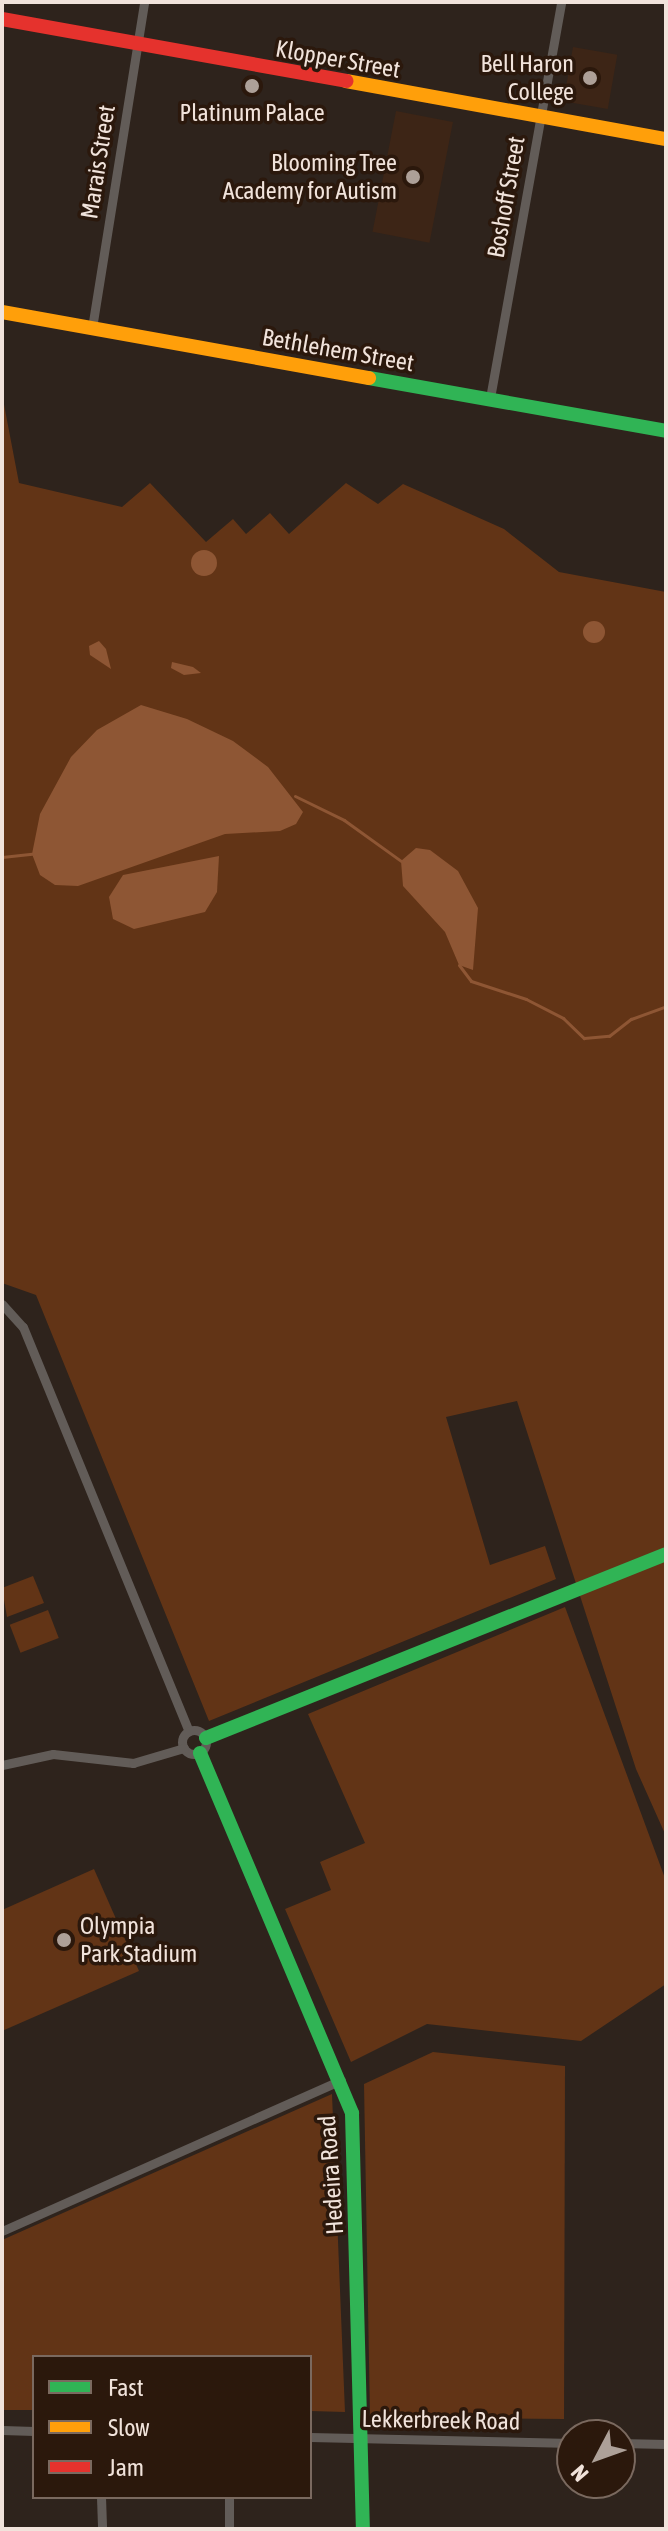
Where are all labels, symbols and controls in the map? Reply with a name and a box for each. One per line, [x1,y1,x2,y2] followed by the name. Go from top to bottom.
[274,34,402,84] street label: Klopper Street
[481,50,574,106] place label: Bell Haron College
[581,69,599,87] marker: Bell Haron College
[243,77,261,95] marker: Platinum Palace
[179,99,325,127] place label: Platinum Palace
[75,103,121,221] street label: Marais Street
[481,134,531,260] street label: Boshoff Street
[223,149,397,205] place label: Blooming Tree Academy for Autism
[404,168,422,186] marker: Blooming Tree Academy for Autism
[260,322,416,378] street label: Bethlehem Street
[80,1912,197,1968] place label: Olympia Park Stadium
[55,1931,73,1949] marker: Olympia Park Stadium
[312,2114,350,2236] street label: Hedeira Road
[32,2355,312,2499] legend
[108,2374,144,2401] text: Fast
[361,2404,521,2436] street label: Lekkerbreek Road
[108,2414,150,2441] text: Slow
[556,2419,636,2499] north arrow
[108,2454,144,2481] text: Jam
[565,2460,593,2487] text: N

